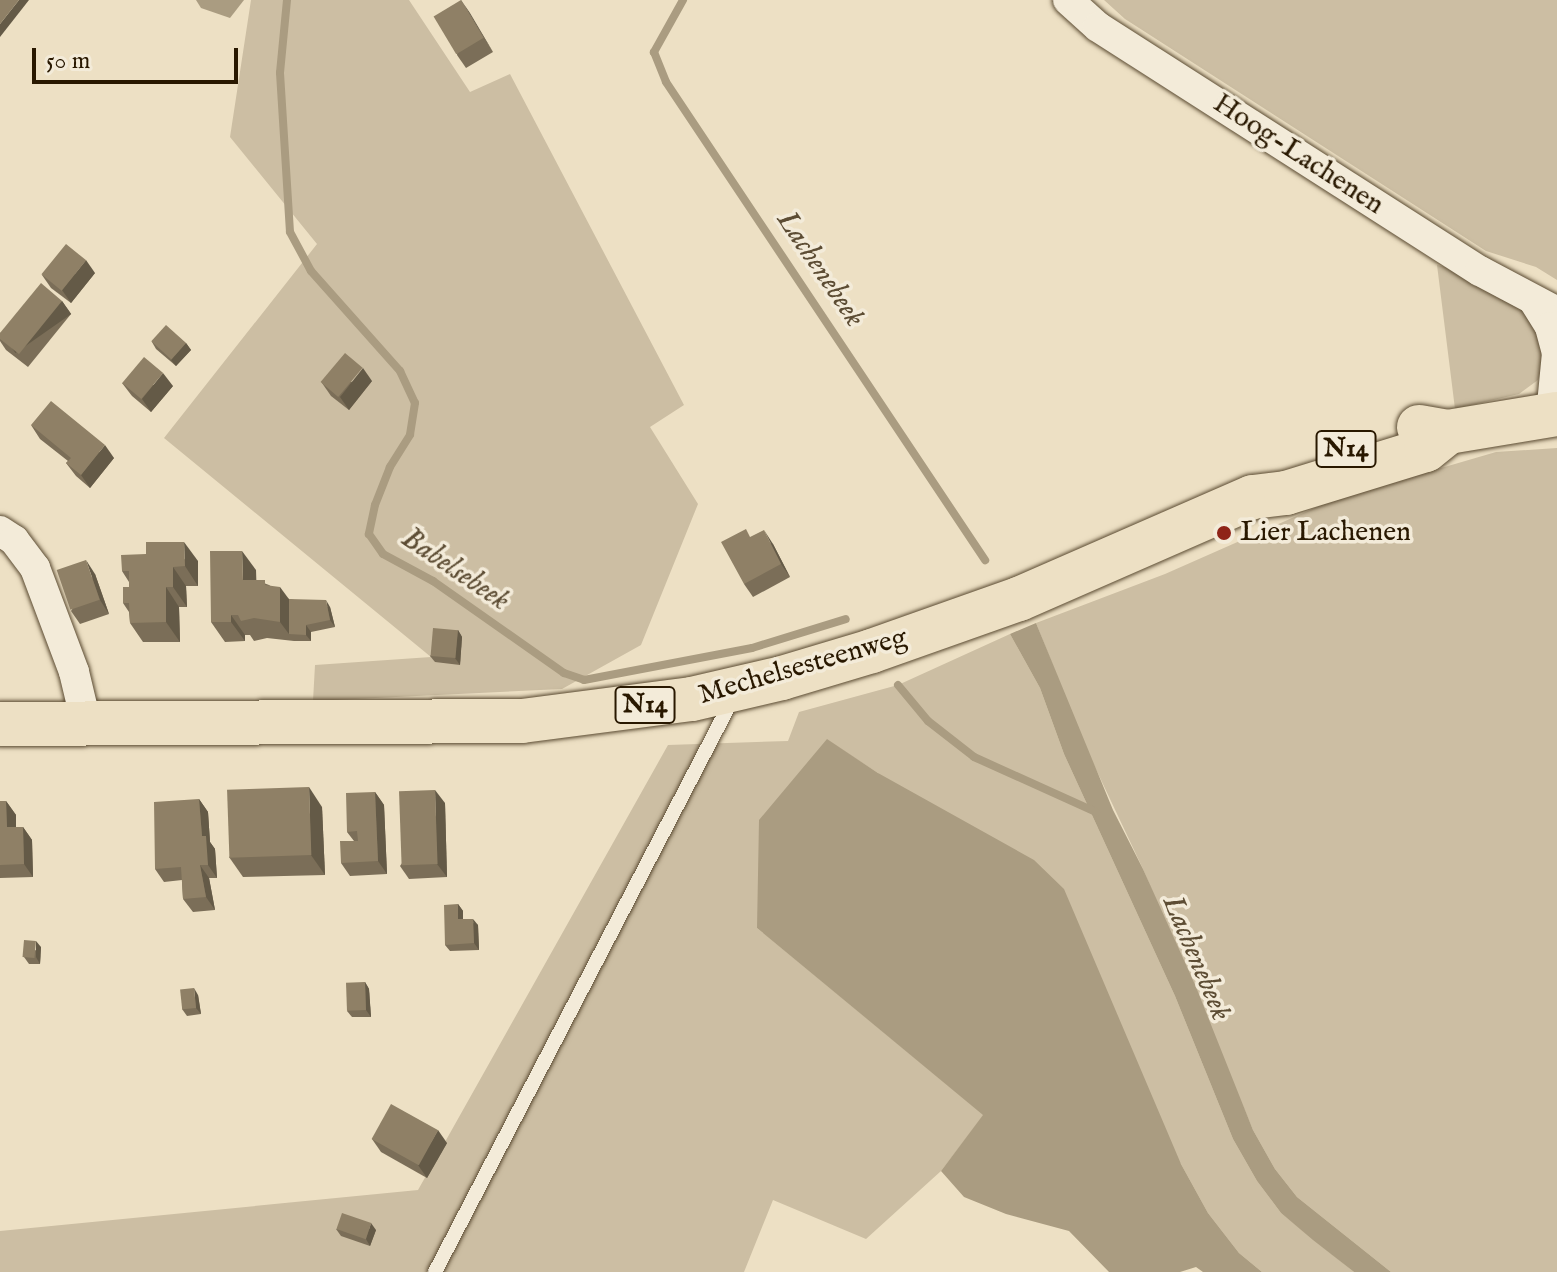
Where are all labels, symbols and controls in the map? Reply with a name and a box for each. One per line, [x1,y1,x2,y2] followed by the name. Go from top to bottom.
[36,32,242,82] scale bar
[46,46,90,77] text: 50 m
[1207,87,1389,223] street label: Hoog-Lachenen
[768,204,872,334] water label: Lachenebeek
[1314,427,1378,471] road number: N14
[1240,516,1411,550] place label: Lier Lachenen
[394,521,516,619] water label: Babelsebeek
[1215,524,1233,542] marker: Lier Lachenen
[695,621,911,713] street label: Mechelsesteenweg
[613,683,677,727] road number: N14
[1154,890,1238,1026] water label: Lachenebeek

